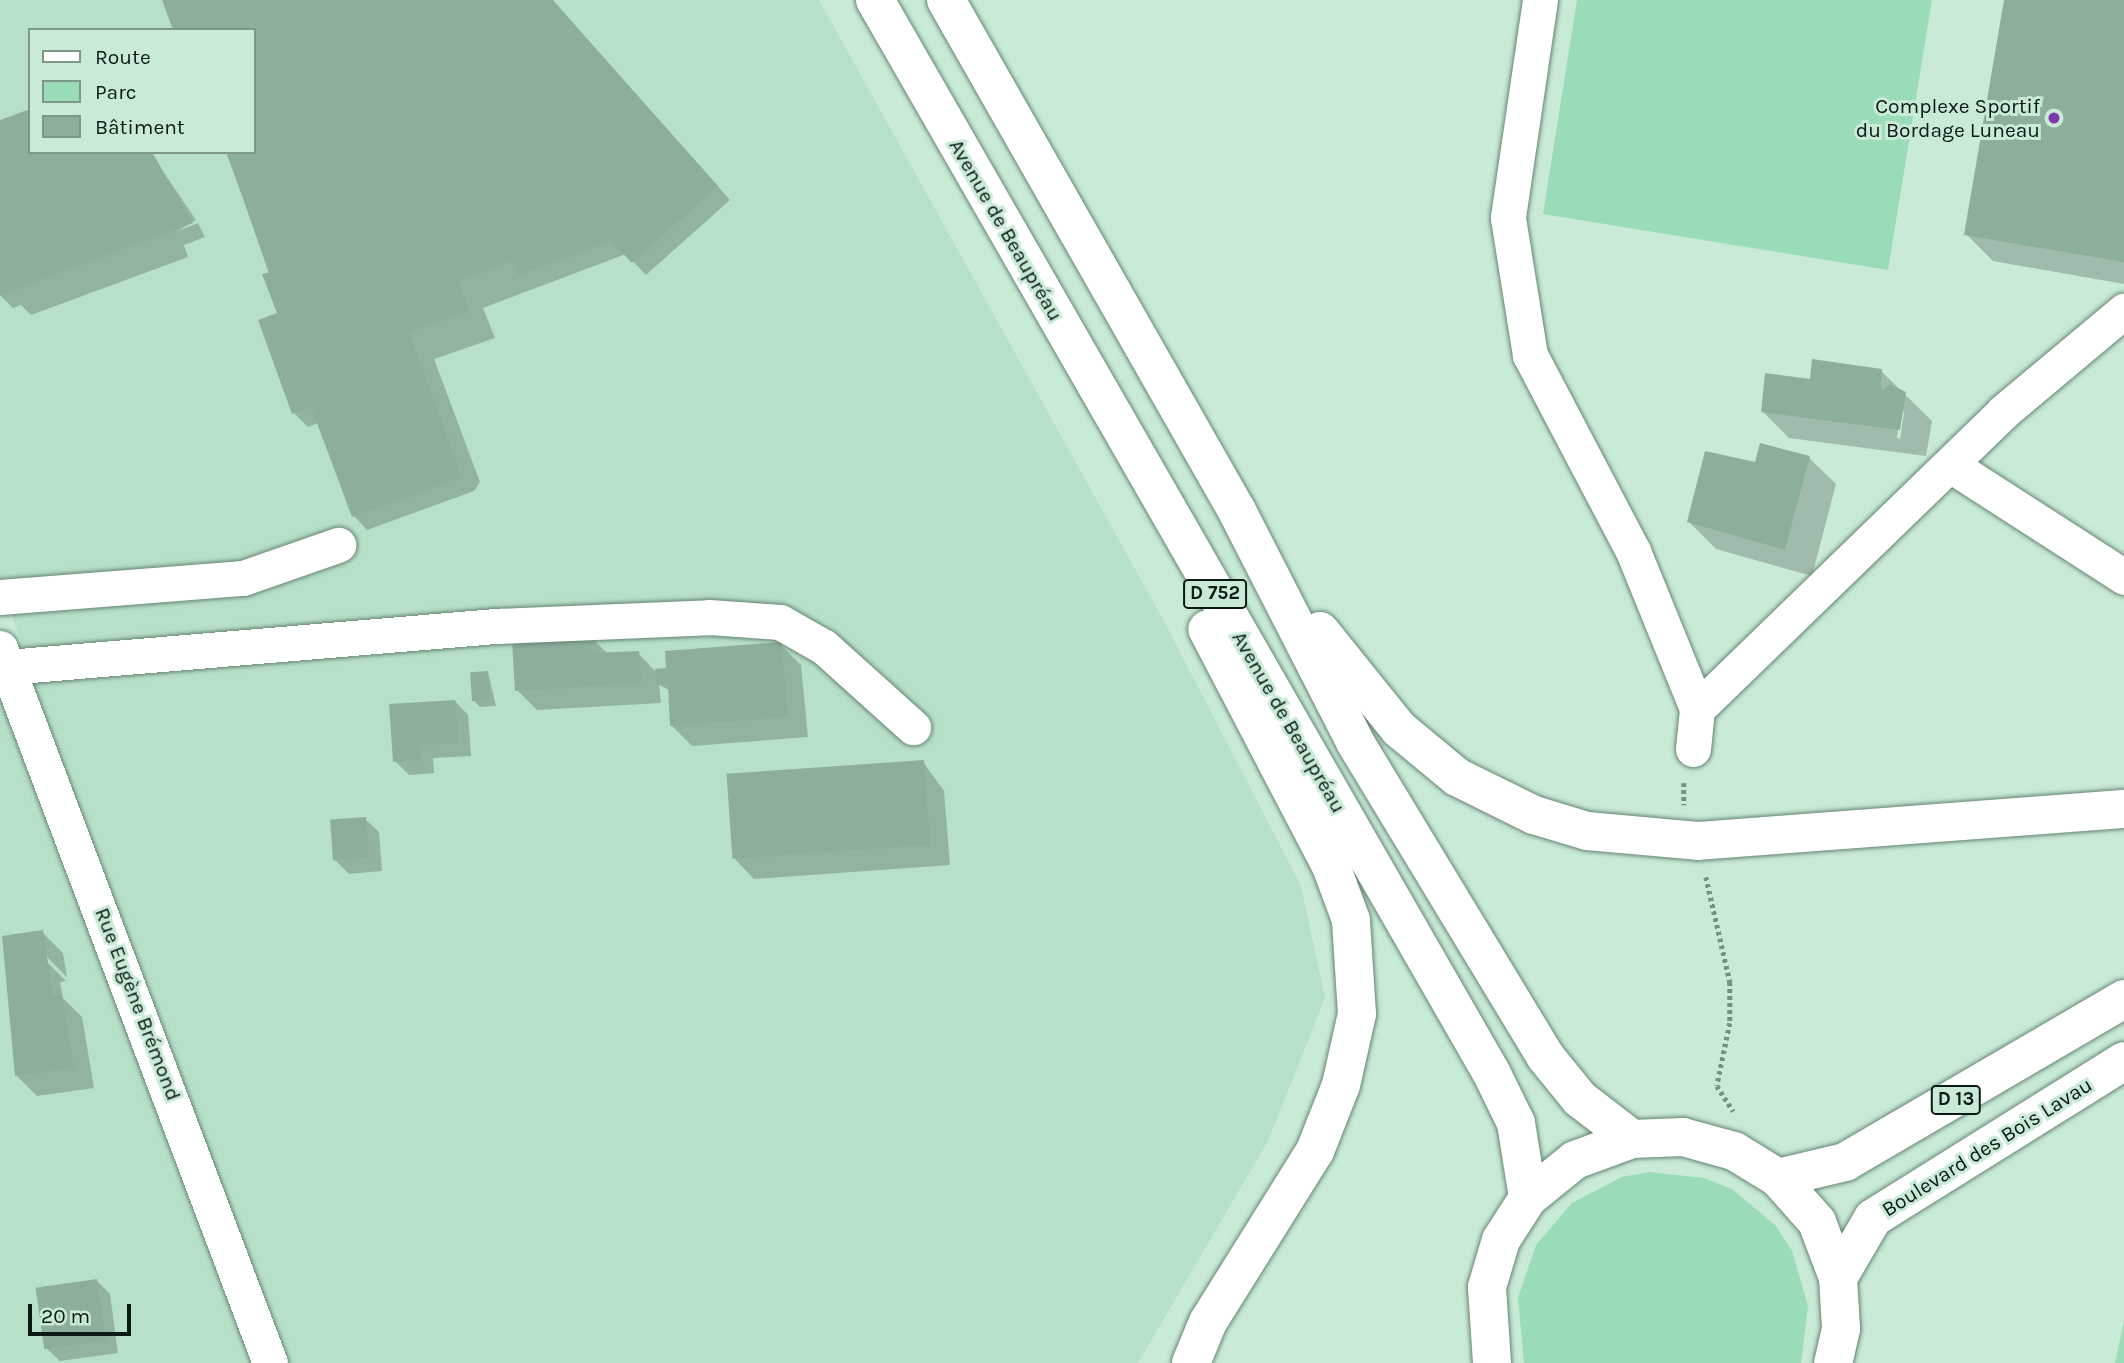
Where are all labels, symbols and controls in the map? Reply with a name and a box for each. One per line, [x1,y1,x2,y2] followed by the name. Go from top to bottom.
[28,28,256,154] legend
[95,45,151,69] text: Route
[95,80,137,104] text: Parc
[1856,93,2040,143] place label: Complexe Sportif du Bordage Luneau
[2046,110,2062,126] marker: Complexe Sportif du Bordage Luneau
[95,115,185,139] text: Bâtiment
[944,135,1068,325] street label: Avenue de Beaupréau
[1182,579,1248,610] road number: D 752
[1227,627,1351,817] street label: Avenue de Beaupréau
[90,904,186,1104] street label: Rue Eugène Brémond
[1877,1072,2097,1222] street label: Boulevard des Bois Lavau
[1930,1084,1982,1116] road number: D 13
[32,1290,135,1334] scale bar
[41,1304,90,1328] text: 20 m

